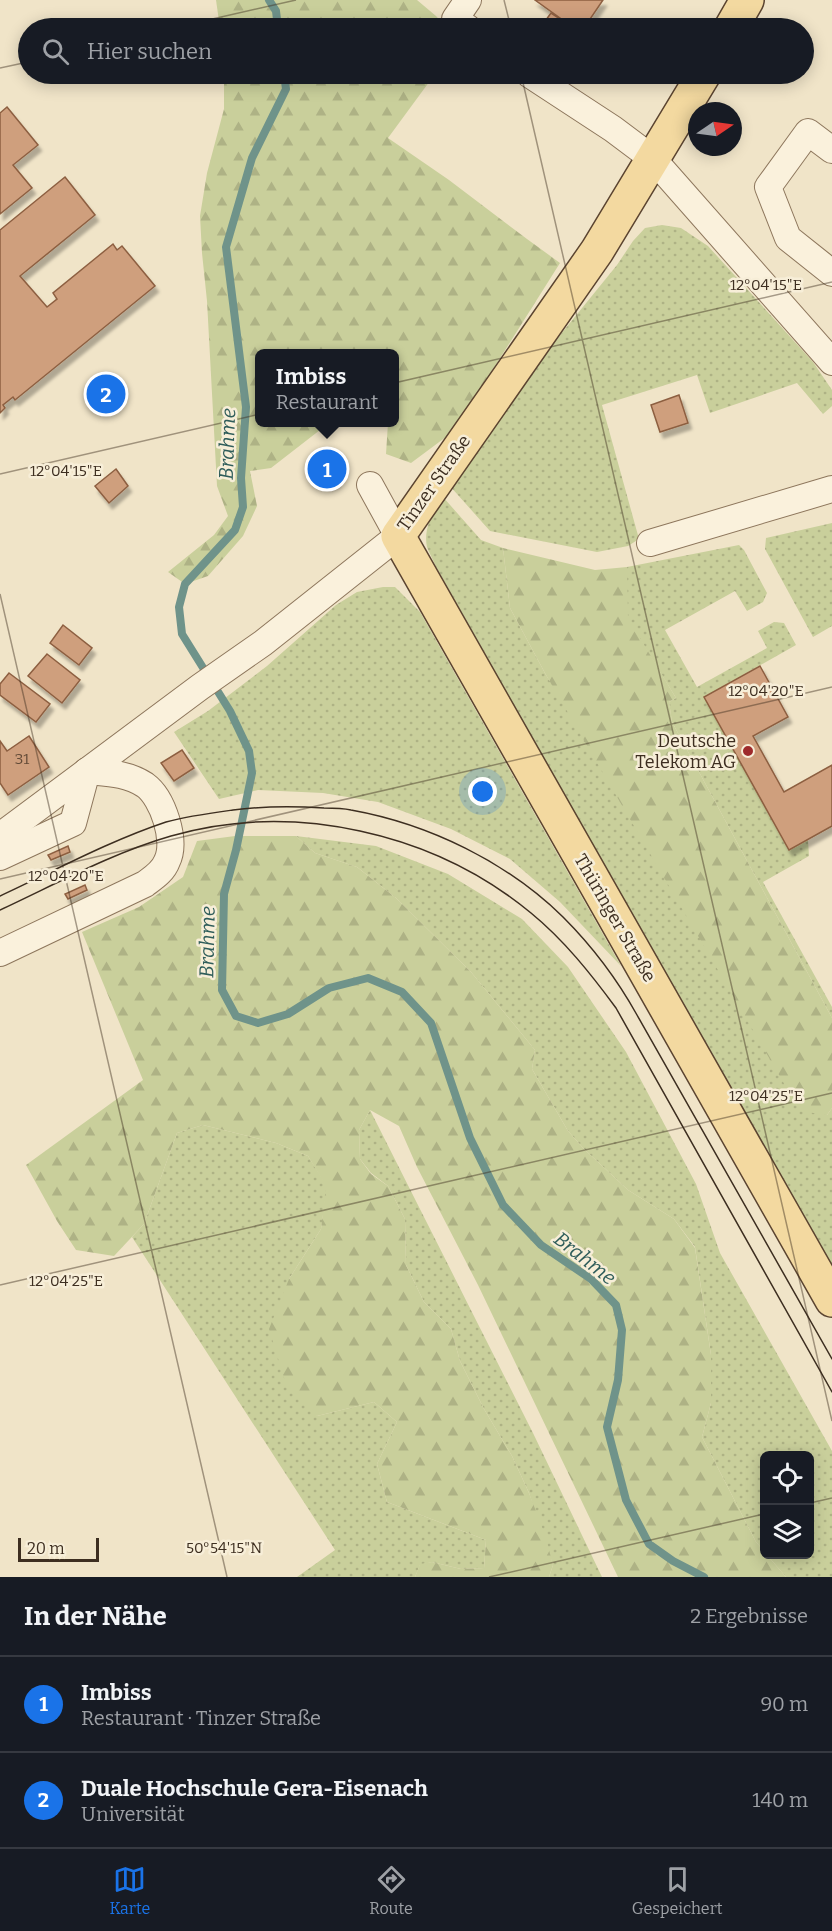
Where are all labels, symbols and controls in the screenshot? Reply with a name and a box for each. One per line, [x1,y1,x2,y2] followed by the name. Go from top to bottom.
[18,18,814,84] search box
[39,35,72,68] icon: search
[87,38,212,65] text: Hier suchen
[688,102,742,156] north arrow
[730,276,802,294] text: 12°04'15"E
[255,349,399,427] popup
[276,363,346,390] text: Imbiss
[86,372,126,416] pin: 2
[276,390,378,414] text: Restaurant
[214,408,240,480] water label: Brahme
[393,431,475,535] street label: Tinzer Straße
[308,446,346,492] pin: 1
[30,462,102,480] text: 12°04'15"E
[728,682,804,700] text: 12°04'20"E
[635,730,736,773] place label: Deutsche Telekom AG
[741,744,755,758] marker: Deutsche Telekom AG
[15,750,29,768] house number: 31
[468,777,497,806] your location
[569,850,661,986] street label: Thüringer Straße
[28,867,104,885] text: 12°04'20"E
[194,906,220,978] water label: Brahme
[729,1087,803,1105] text: 12°04'25"E
[549,1226,621,1290] water label: Brahme
[29,1272,103,1290] text: 12°04'25"E
[760,1451,814,1559] map controls
[760,1451,814,1505] button: locate
[760,1505,814,1559] button: layers
[18,1535,99,1562] scale bar
[27,1539,64,1558] text: 20 m
[186,1539,262,1557] text: 50°54'15"N
[24,1601,167,1632] text: In der Nähe
[690,1604,808,1628] text: 2 Ergebnisse
[81,1679,152,1706] text: Imbiss
[39,1692,48,1716] text: 1
[760,1692,808,1716] text: 90 m
[81,1706,321,1730] text: Restaurant · Tinzer Straße
[81,1775,428,1802] text: Duale Hochschule Gera-Eisenach
[38,1788,49,1812] text: 2
[752,1788,808,1812] text: 140 m
[81,1802,185,1826] text: Universität
[109,1863,150,1918] tab: Karte
[369,1863,413,1918] tab: Route
[632,1863,723,1918] tab: Gespeichert

